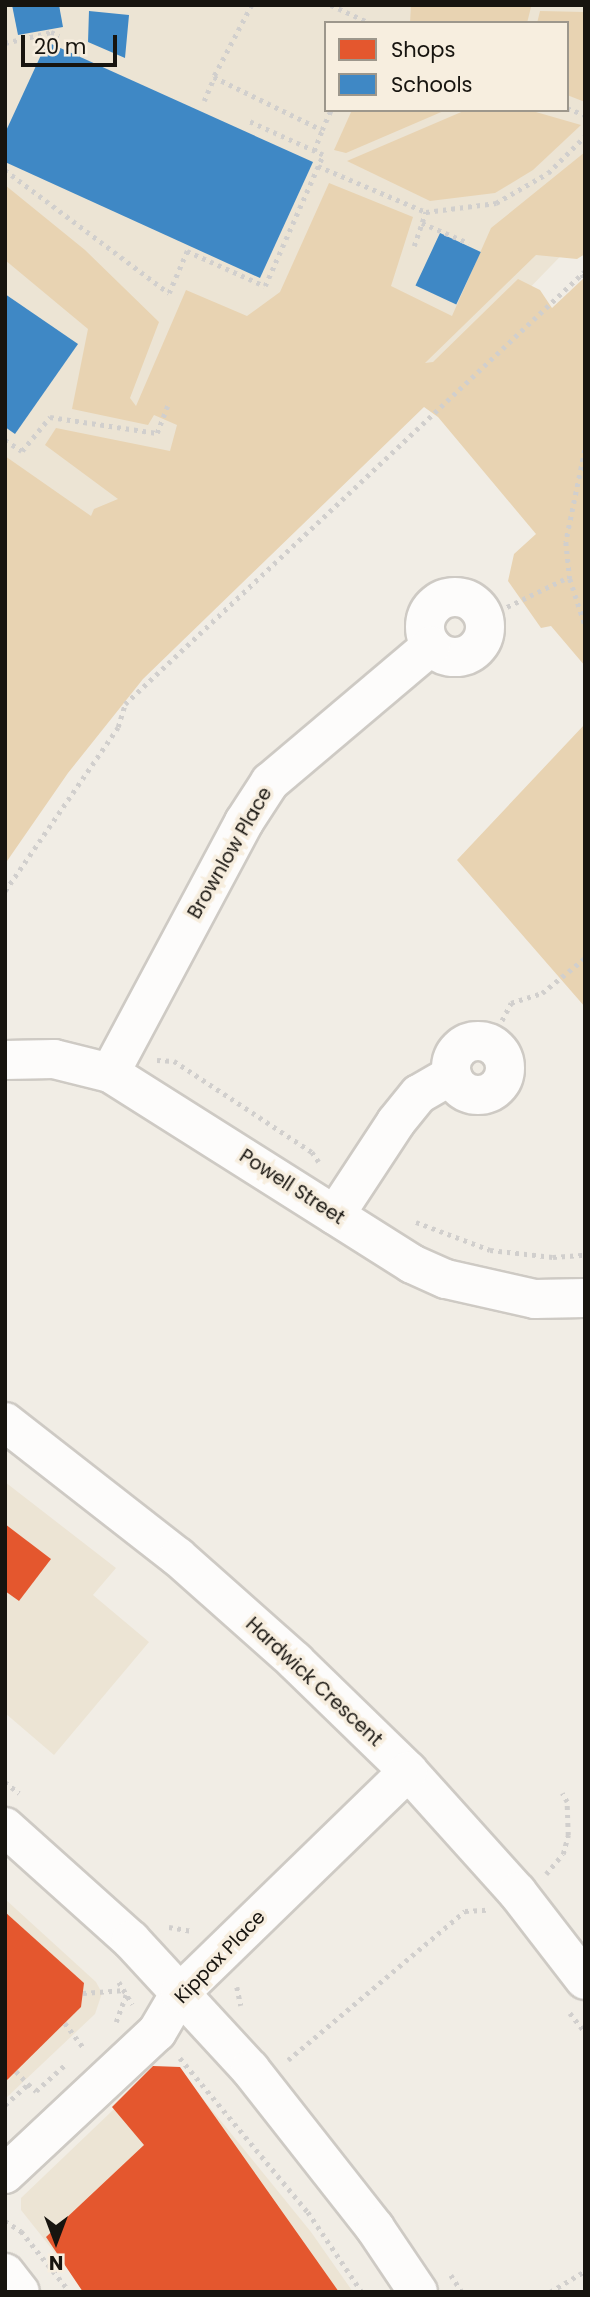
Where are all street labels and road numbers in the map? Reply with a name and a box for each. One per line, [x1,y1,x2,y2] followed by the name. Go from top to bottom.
[183,783,277,923] street label: Brownlow Place
[235,1145,349,1229] street label: Powell Street
[241,1613,387,1751] street label: Hardwick Crescent
[170,1906,270,2008] street label: Kippax Place

